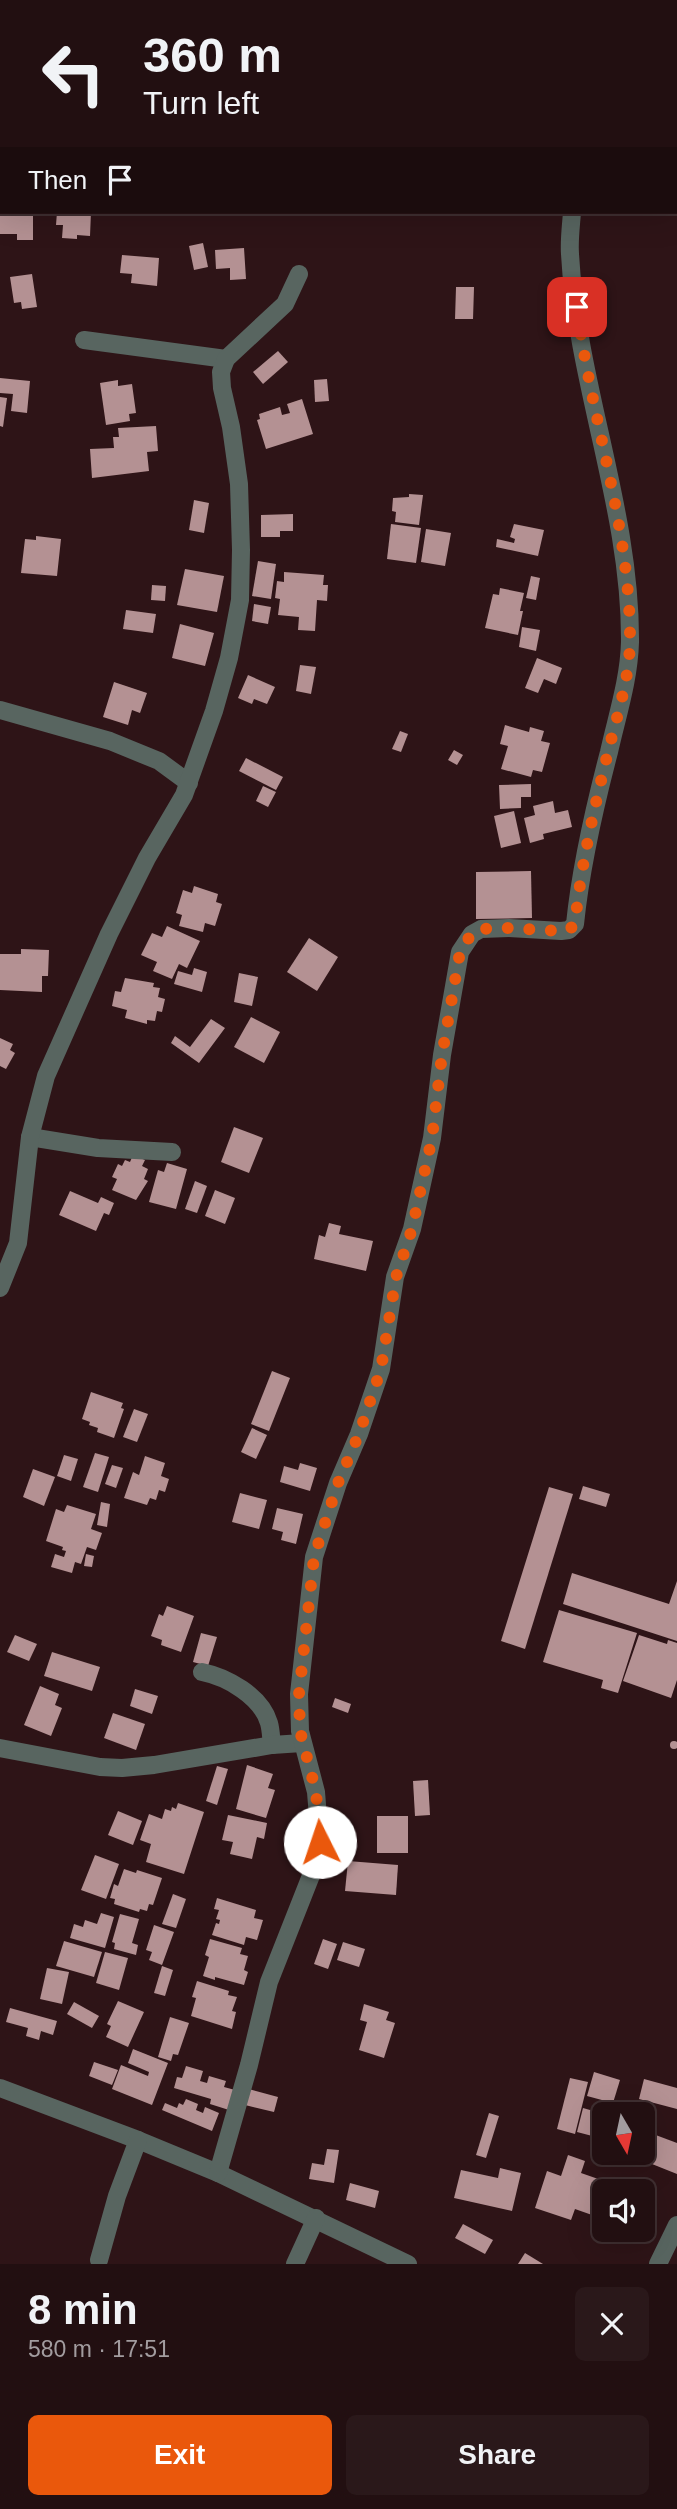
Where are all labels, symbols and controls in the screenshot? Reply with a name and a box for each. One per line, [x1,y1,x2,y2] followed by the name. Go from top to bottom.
[28,28,119,119] icon: left
[143,28,282,82] text: 360 m
[143,85,259,121] text: Turn left
[101,161,139,199] icon: arrive
[28,165,87,195] text: Then
[547,277,607,337] pin
[558,288,596,326] icon: arrive
[283,1805,357,1879] position arrow
[592,2102,654,2165] north arrow
[592,2102,655,2242] map controls
[592,2179,655,2242] button: sound
[28,2286,138,2333] text: 8 min
[575,2287,649,2361] button: close
[28,2336,170,2362] text: 580 m · 17:51
[28,2415,332,2495] button: Exit
[346,2415,649,2495] button: Share

